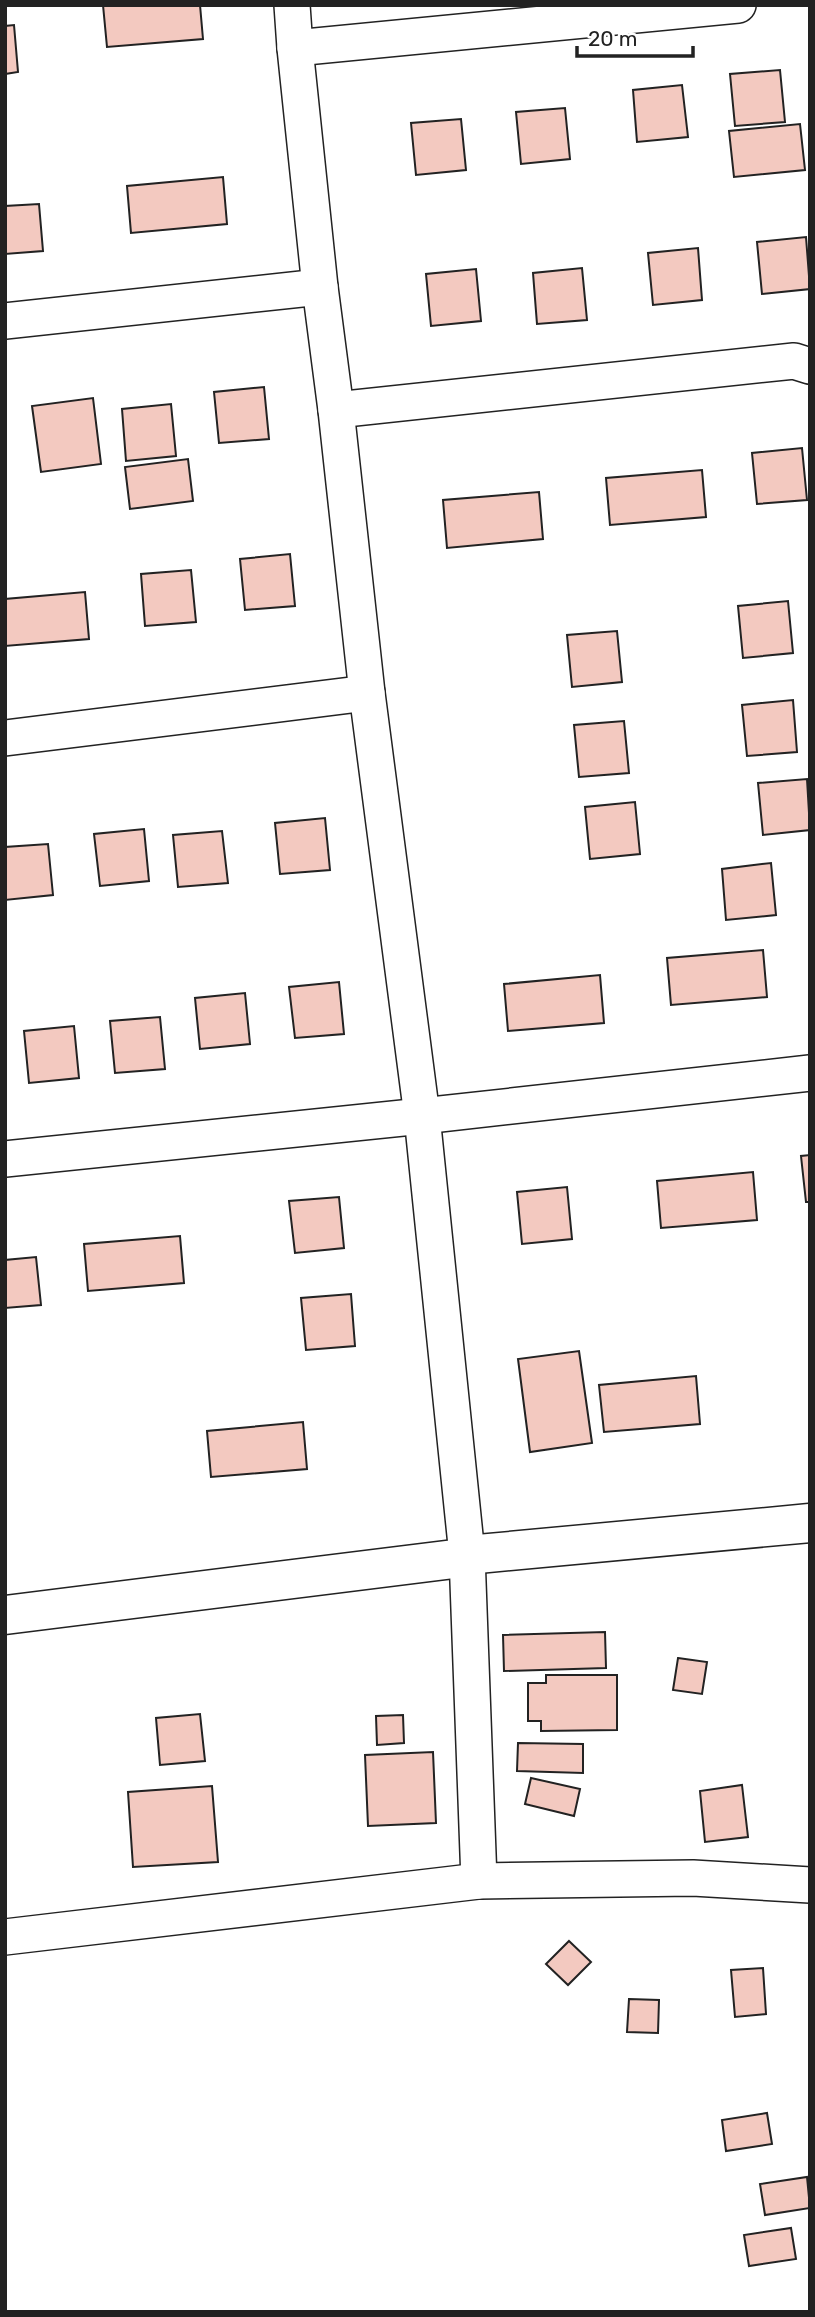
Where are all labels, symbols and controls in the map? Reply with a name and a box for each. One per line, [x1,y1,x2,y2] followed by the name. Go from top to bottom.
[577,14,692,58] scale bar
[588,26,637,51] text: 20 m

